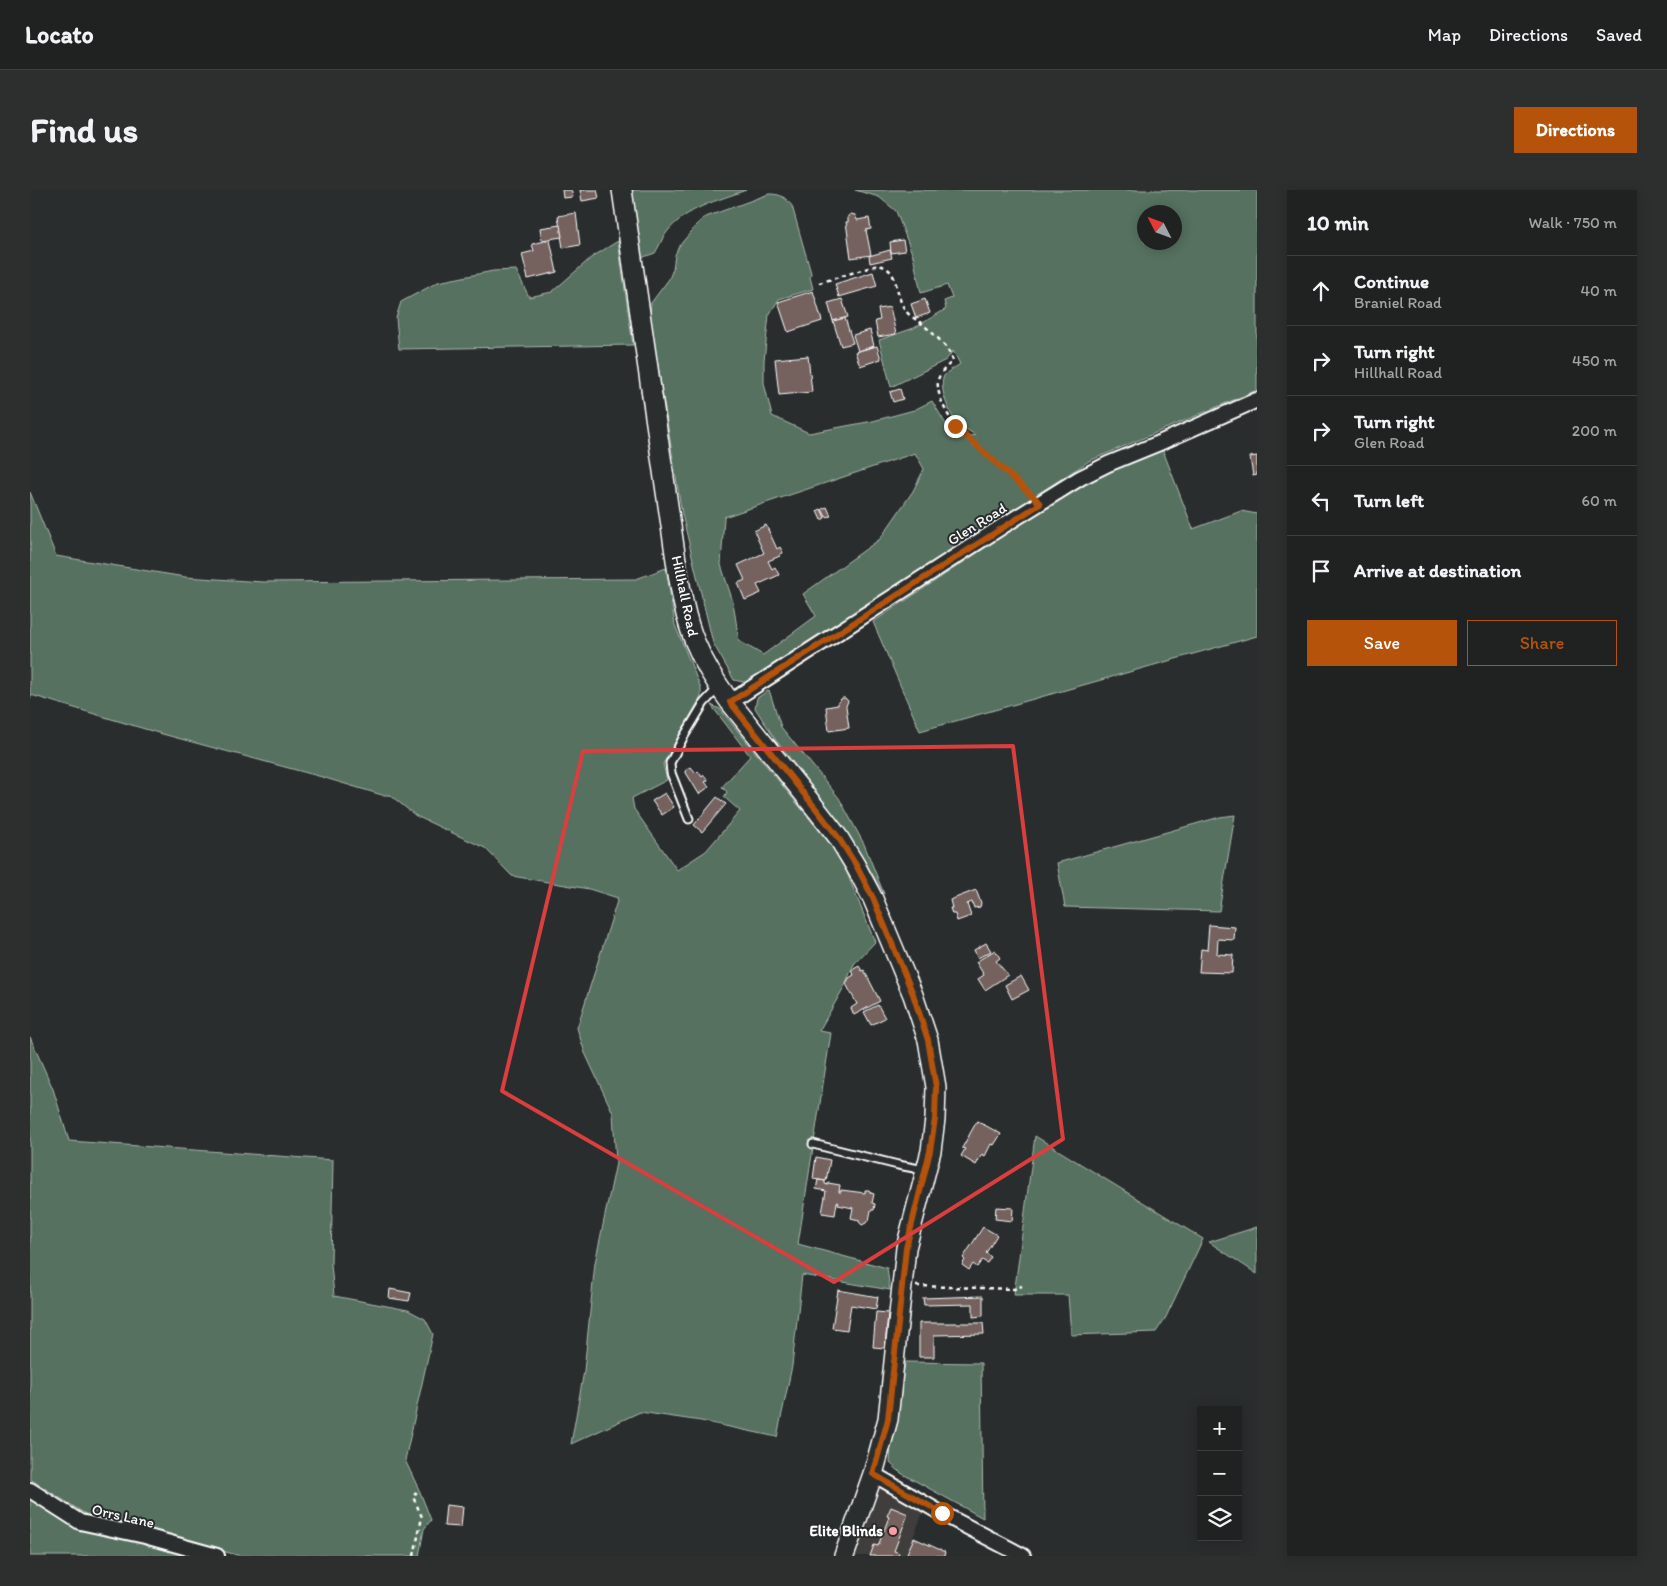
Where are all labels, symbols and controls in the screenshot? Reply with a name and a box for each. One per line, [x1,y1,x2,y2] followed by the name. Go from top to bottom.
[25,20,94,49] text: Locato
[1428,24,1461,46] text: Map
[1489,24,1568,46] text: Directions
[1596,24,1642,46] text: Saved
[1514,107,1637,153] button: Directions
[30,109,138,151] text: Find us
[1137,205,1182,250] north arrow
[1307,210,1369,235] text: 10 min
[1529,213,1617,232] text: Walk · 750 m
[1354,270,1429,293] text: Continue
[1307,277,1335,305] icon: ahead
[1580,281,1617,300] text: 40 m
[1354,293,1442,312] text: Braniel Road
[1354,340,1435,363] text: Turn right
[1307,347,1335,375] icon: right
[1572,351,1617,370] text: 450 m
[1354,363,1442,382] text: Hillhall Road
[1354,410,1435,433] text: Turn right
[944,415,967,438] route end
[1307,417,1335,445] icon: right
[1572,421,1617,440] text: 200 m
[1354,433,1424,452] text: Glen Road
[1307,487,1335,515] icon: left
[1354,489,1424,512] text: Turn left
[1582,491,1617,510] text: 60 m
[944,499,1010,549] street label: Glen Road
[668,554,702,638] street label: Hillhall Road
[1307,557,1335,585] icon: arrive
[1354,559,1521,582] text: Arrive at destination
[1307,620,1457,666] button: Save
[1467,620,1617,666] button: Share
[1197,1406,1242,1541] map controls
[1197,1406,1242,1451] button: +
[1197,1451,1242,1496] button: −
[1197,1496,1242,1541] button: layers
[90,1500,156,1532] street label: Orrs Lane
[931,1502,954,1525] route start
[810,1522,883,1540] place label: Elite Blinds
[887,1525,899,1537] marker: Elite Blinds

